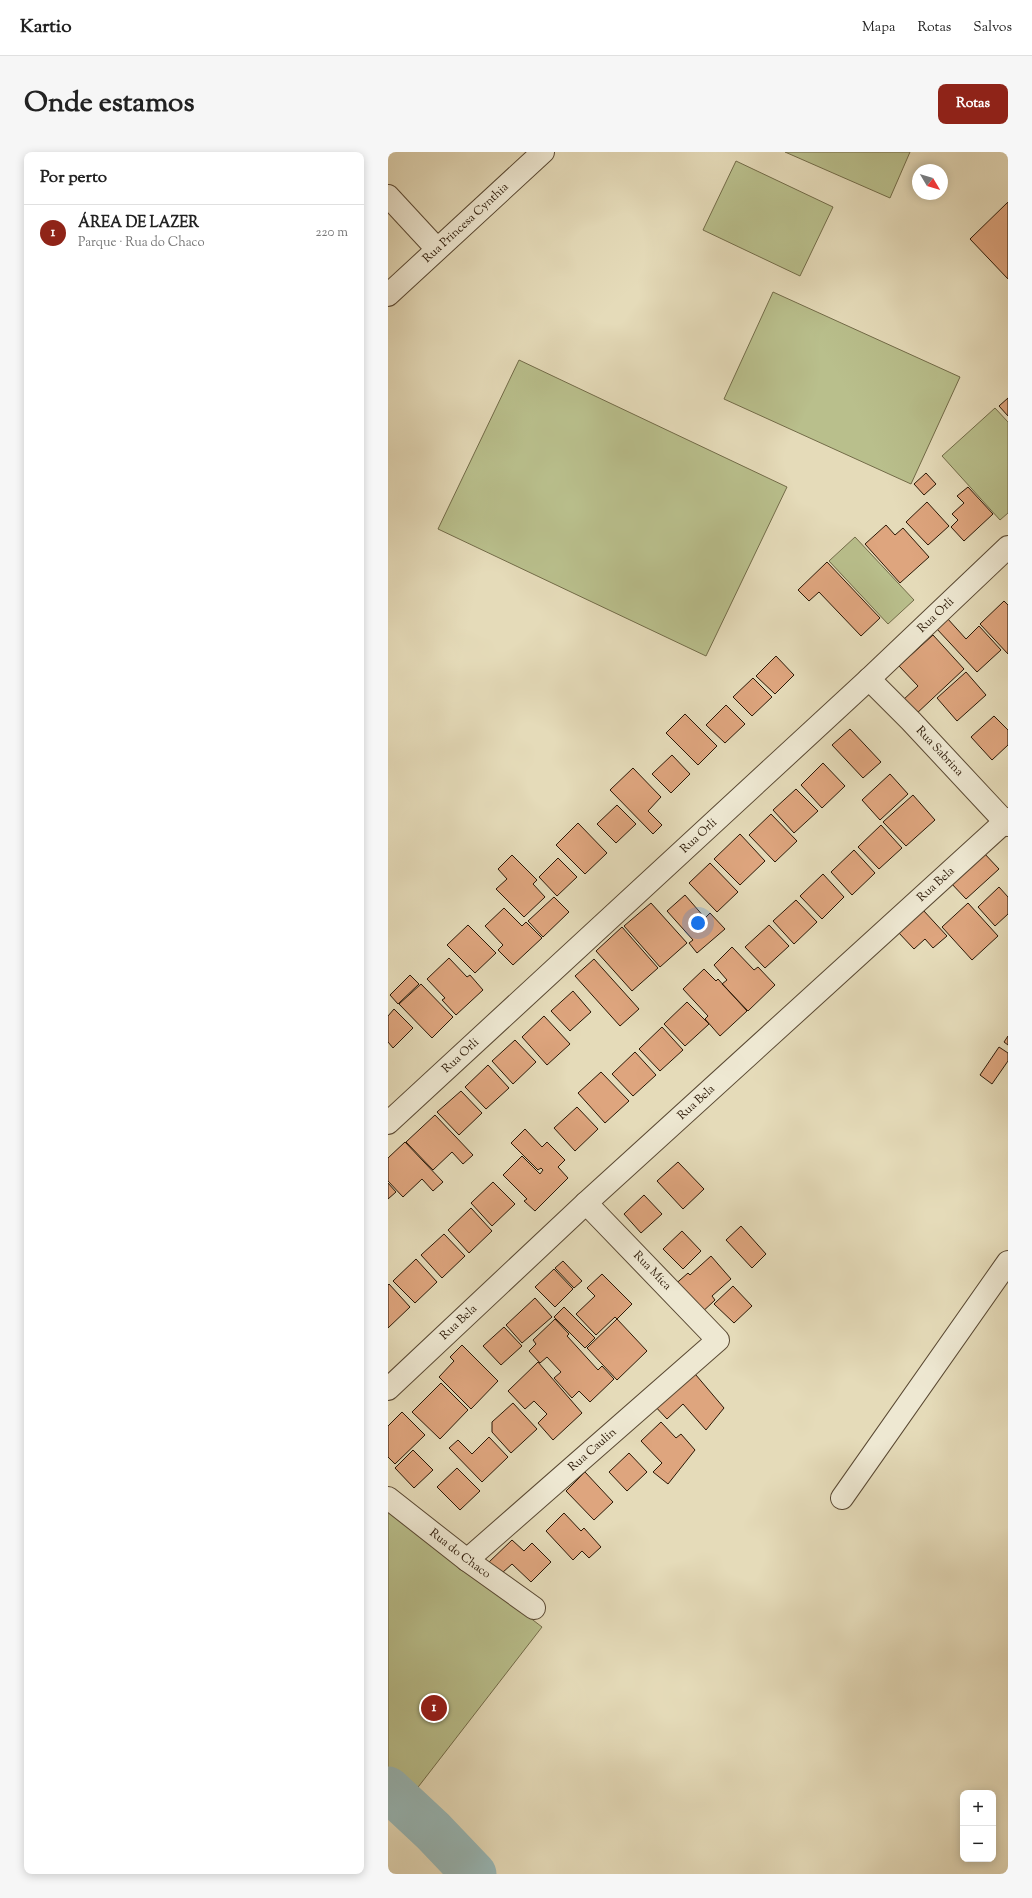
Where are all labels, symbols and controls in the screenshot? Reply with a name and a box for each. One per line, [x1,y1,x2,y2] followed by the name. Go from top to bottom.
[20,14,72,41] text: Kartio
[862,18,895,38] text: Mapa
[917,18,951,38] text: Rotas
[973,18,1012,38] text: Salvos
[24,84,194,124] text: Onde estamos
[938,84,1008,124] button: Rotas
[912,164,948,200] north arrow
[40,166,107,190] text: Por perto
[419,178,513,267] street label: Rua Princesa Cynthia
[78,213,199,234] text: ÁREA DE LAZER
[51,224,55,242] text: 1
[315,224,348,242] text: 220 m
[78,234,205,252] text: Parque · Rua do Chaco
[914,593,959,637] street label: Rua Orli
[911,722,968,781] street label: Rua Sabrina
[676,814,722,858] street label: Rua Orli
[913,862,959,906] street label: Rua Bela
[688,913,708,933] your location
[438,1034,484,1078] street label: Rua Orli
[674,1080,720,1124] street label: Rua Bela
[629,1247,676,1295] street label: Rua Mica
[436,1300,482,1345] street label: Rua Bela
[564,1424,621,1476] street label: Rua Caulin
[425,1524,495,1583] street label: Rua do Chaco
[421,1693,447,1723] pin: 1
[960,1790,996,1862] map controls
[960,1790,996,1826] button: +
[960,1826,996,1862] button: −

